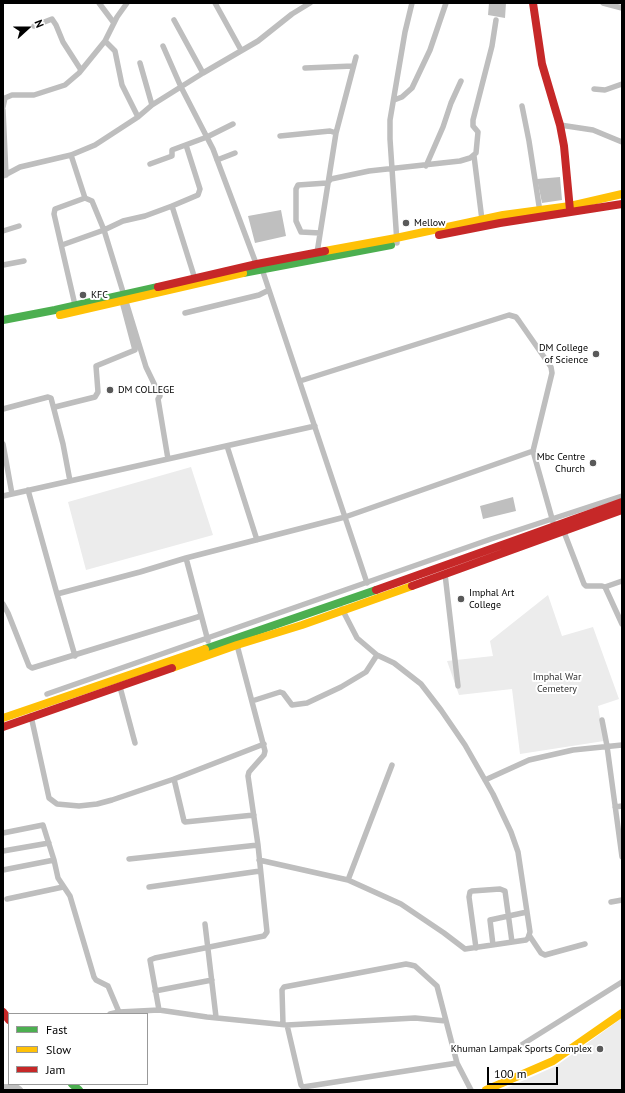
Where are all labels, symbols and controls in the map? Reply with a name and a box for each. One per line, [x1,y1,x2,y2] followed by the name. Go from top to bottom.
[8,8,48,48] north arrow
[31,18,47,30] text: N
[414,217,445,229] place label: Mellow
[401,218,411,228] marker: Mellow
[91,289,108,301] place label: KFC
[78,290,88,300] marker: KFC
[539,342,588,366] place label: DM College of Science
[591,349,601,359] marker: DM College of Science
[118,384,175,396] place label: DM COLLEGE
[105,385,115,395] marker: DM COLLEGE
[537,451,585,474] place label: Mbc Centre Church
[588,458,598,468] marker: Mbc Centre Church
[469,587,514,610] place label: Imphal Art College
[456,594,466,604] marker: Imphal Art College
[533,671,581,694] park label: Imphal War Cemetery
[8,1013,148,1085] legend
[46,1022,67,1037] text: Fast
[46,1042,71,1057] text: Slow
[451,1043,592,1055] place label: Khuman Lampak Sports Complex
[595,1044,605,1054] marker: Khuman Lampak Sports Complex
[489,1059,560,1085] scale bar
[46,1062,65,1077] text: Jam
[494,1066,527,1081] text: 100 m

